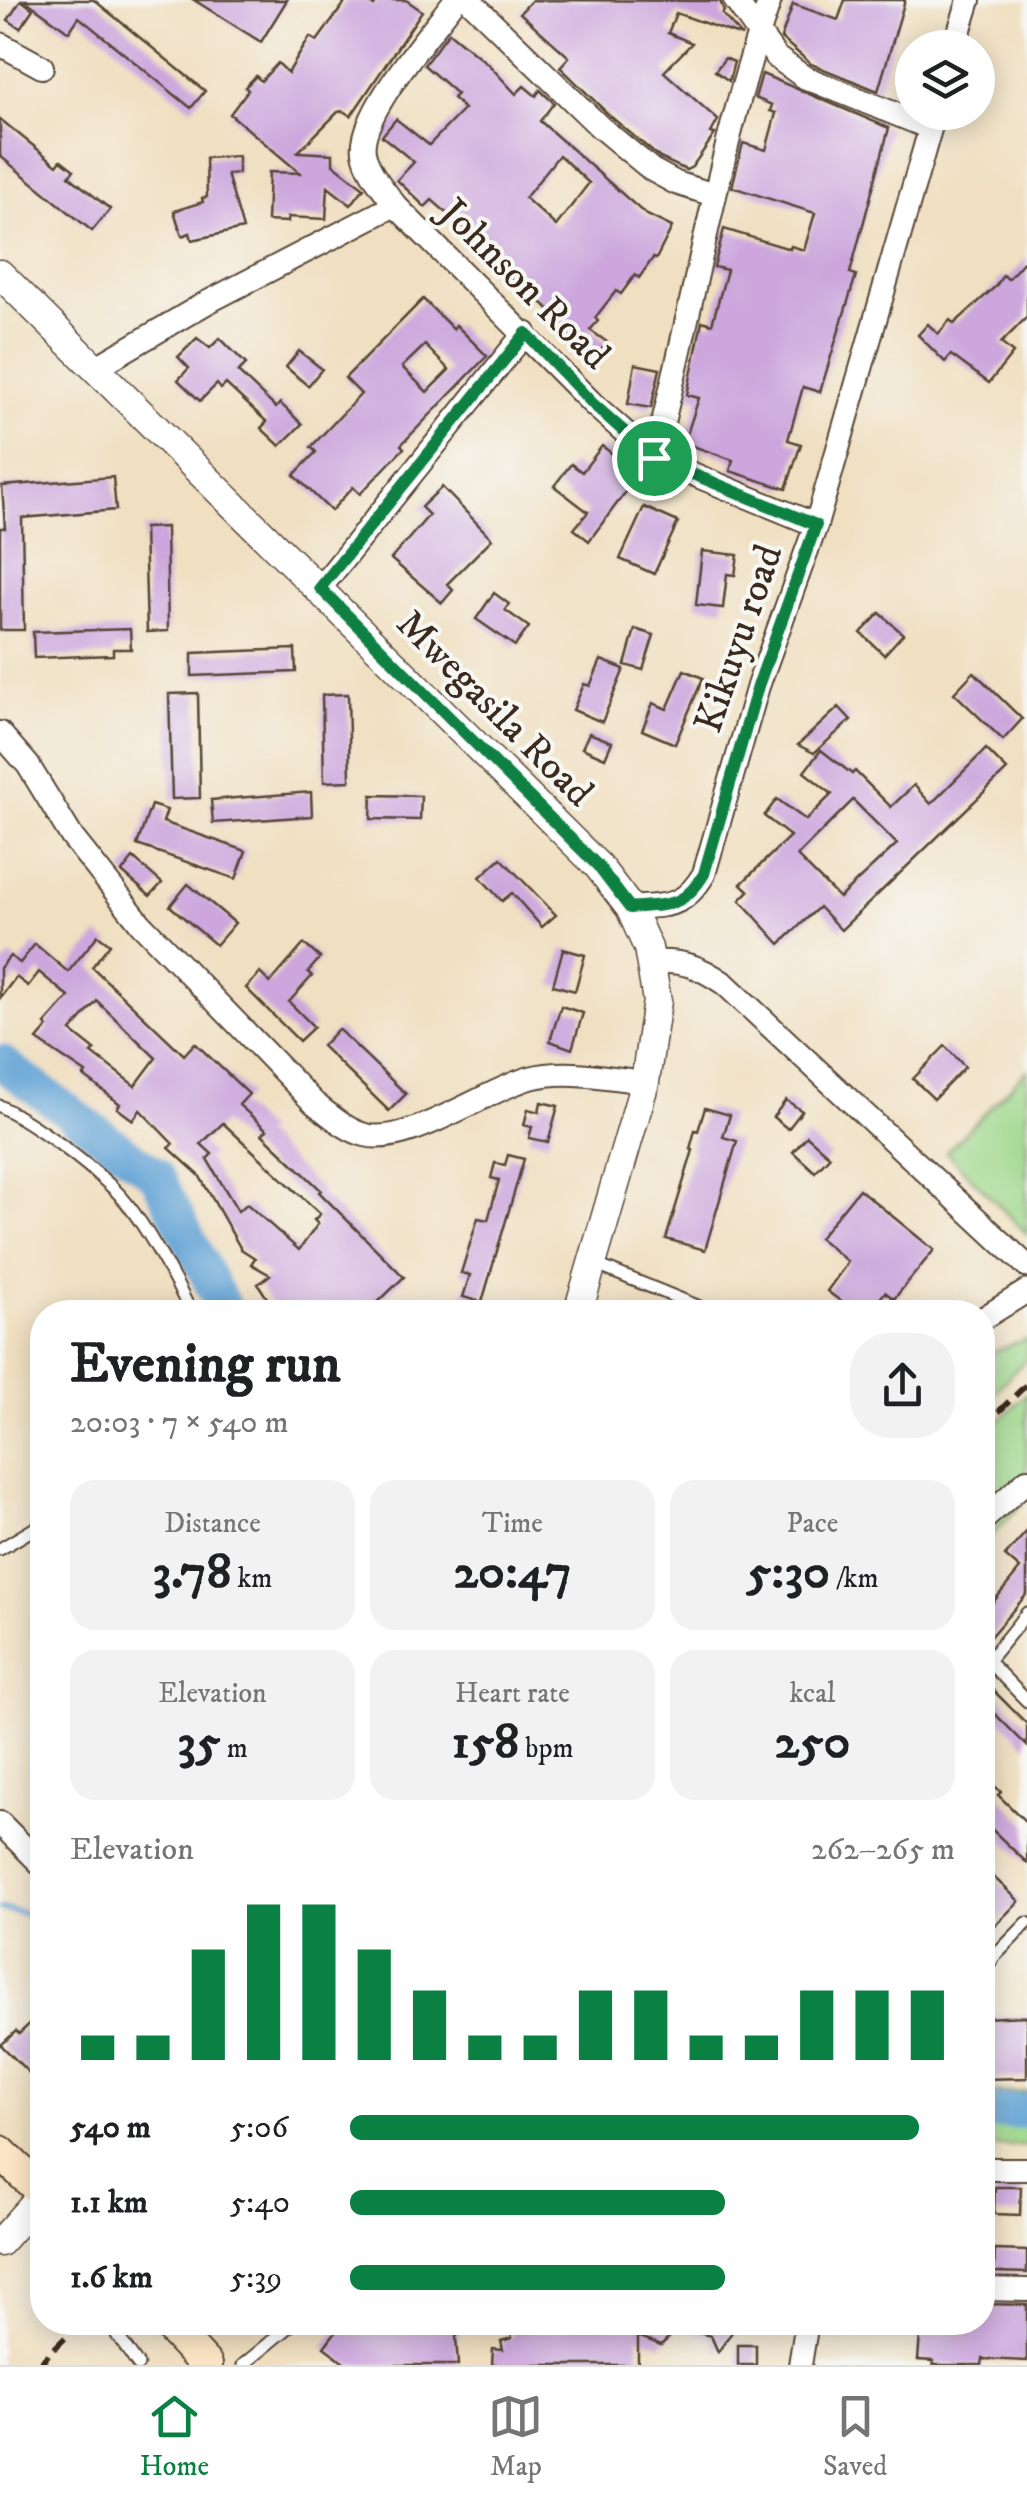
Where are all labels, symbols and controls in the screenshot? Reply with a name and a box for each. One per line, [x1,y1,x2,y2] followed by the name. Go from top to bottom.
[895,30,995,130] map controls
[895,30,995,130] button: layers
[425,186,620,381] street label: Johnson Road
[612,416,697,501] pin
[627,431,682,486] icon: arrive
[684,538,795,740] street label: Kikuyu road
[385,600,603,818] street label: Mwegasila Road
[70,1331,341,1400] text: Evening run
[850,1333,955,1438] button: share
[70,1403,288,1443] text: 20:03 · 7 × 540 m
[164,1506,261,1541] text: Distance
[482,1506,543,1541] text: Time
[787,1506,838,1541] text: Pace
[153,1541,231,1604] text: 3.78
[454,1541,572,1604] text: 20:47
[747,1541,830,1604] text: 5:30
[231,1561,272,1596] text: km
[830,1561,879,1596] text: /km
[158,1676,267,1711] text: Elevation
[455,1676,570,1711] text: Heart rate
[790,1676,835,1711] text: kcal
[177,1711,221,1774] text: 35
[452,1711,519,1774] text: 158
[774,1711,851,1774] text: 250
[221,1731,248,1766] text: m
[519,1731,574,1766] text: bpm
[70,1830,194,1870] text: Elevation
[811,1830,955,1870] text: 262–265 m
[70,2108,151,2148] text: 540 m
[230,2108,288,2148] text: 5:06
[70,2183,148,2223] text: 1.1 km
[230,2183,290,2223] text: 5:40
[70,2258,153,2298] text: 1.6 km
[230,2258,282,2298] text: 5:39
[140,2389,209,2484] tab: Home
[488,2389,543,2484] tab: Map
[823,2389,887,2484] tab: Saved

